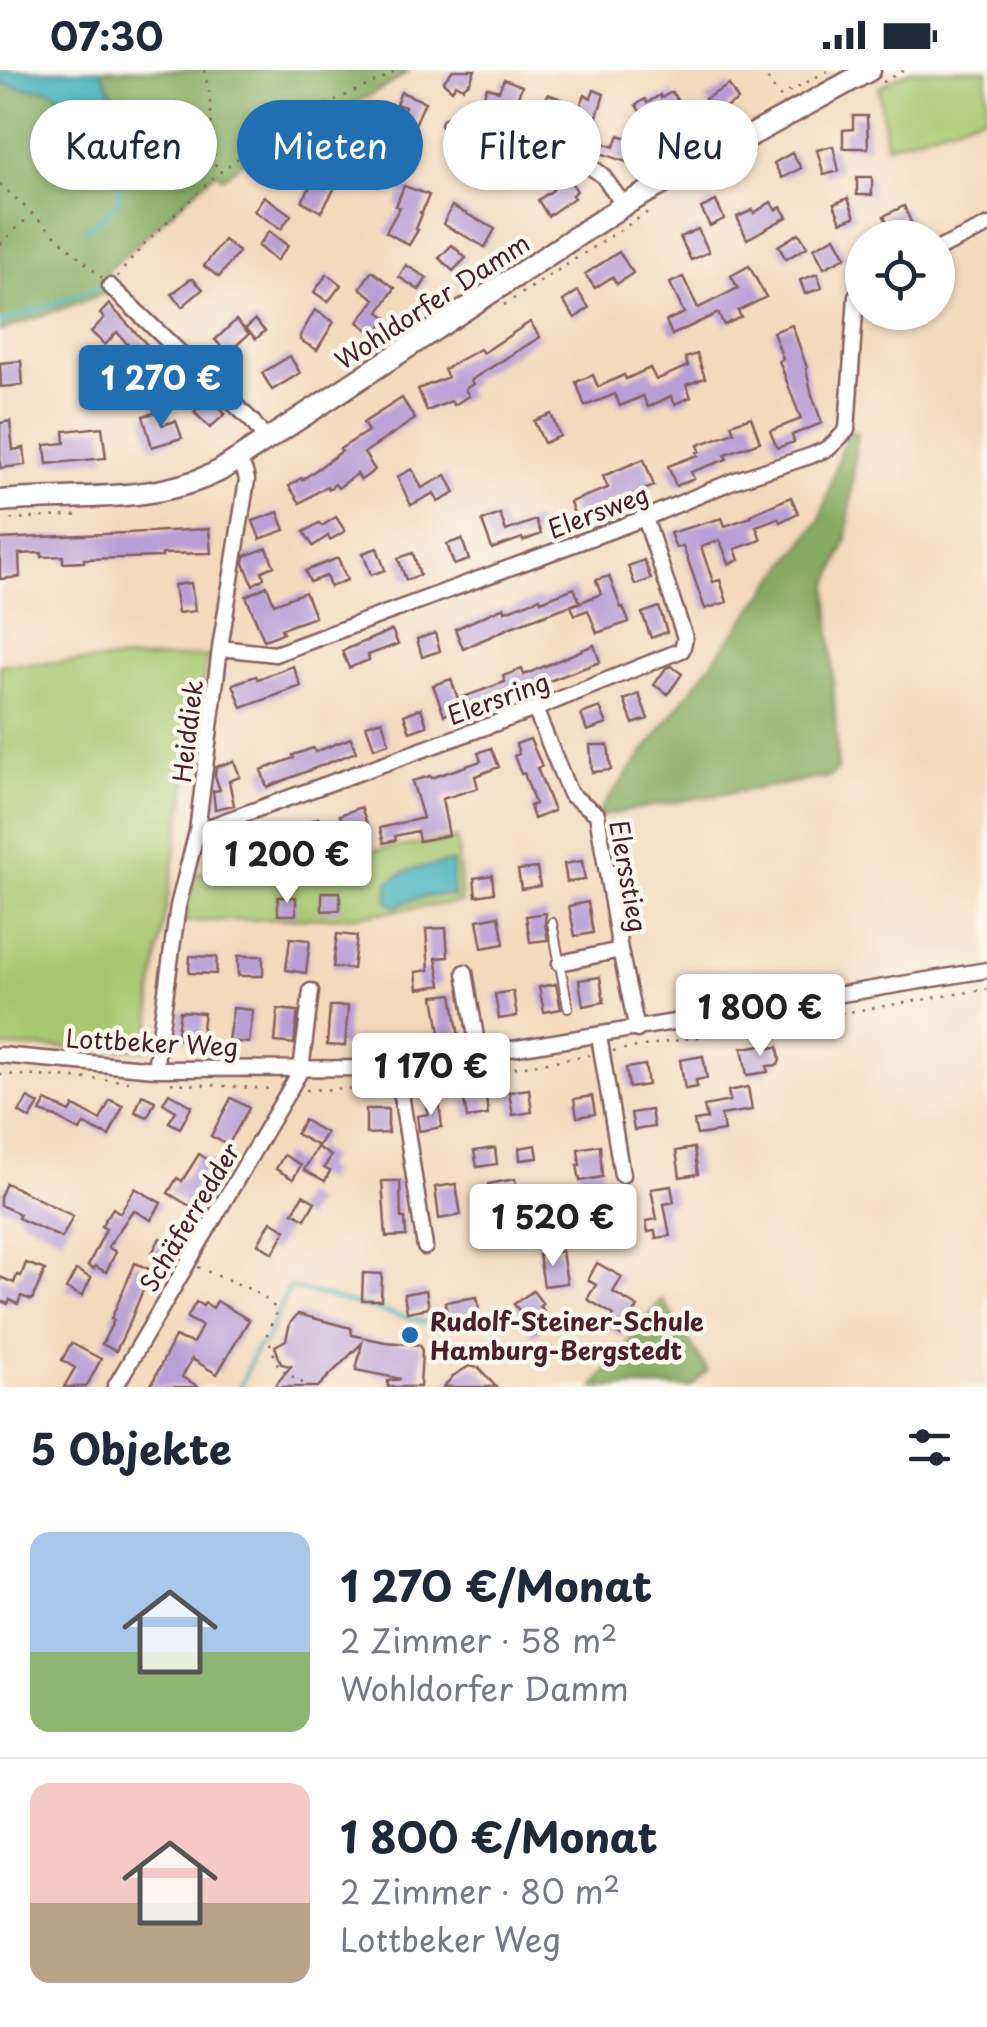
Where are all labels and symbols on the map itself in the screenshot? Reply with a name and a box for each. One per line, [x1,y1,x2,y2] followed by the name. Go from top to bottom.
[327,224,537,378] street label: Wohldorfer Damm
[69,345,253,430] pin: 1 270 €
[542,474,654,548] street label: Elersweg
[442,662,554,734] street label: Elersring
[162,677,212,785] street label: Heiddiek
[600,817,658,935] street label: Elersstieg
[195,821,379,906] pin: 1 200 €
[668,974,852,1059] pin: 1 800 €
[65,1019,239,1065] street label: Lottbeker Weg
[339,1033,523,1118] pin: 1 170 €
[129,1135,249,1299] street label: Schäferredder
[461,1184,645,1269] pin: 1 520 €
[430,1302,704,1369] place label: Rudolf-Steiner-Schule Hamburg-Bergstedt
[399,1324,421,1346] marker: Rudolf-Steiner-Schule Hamburg-Bergstedt

